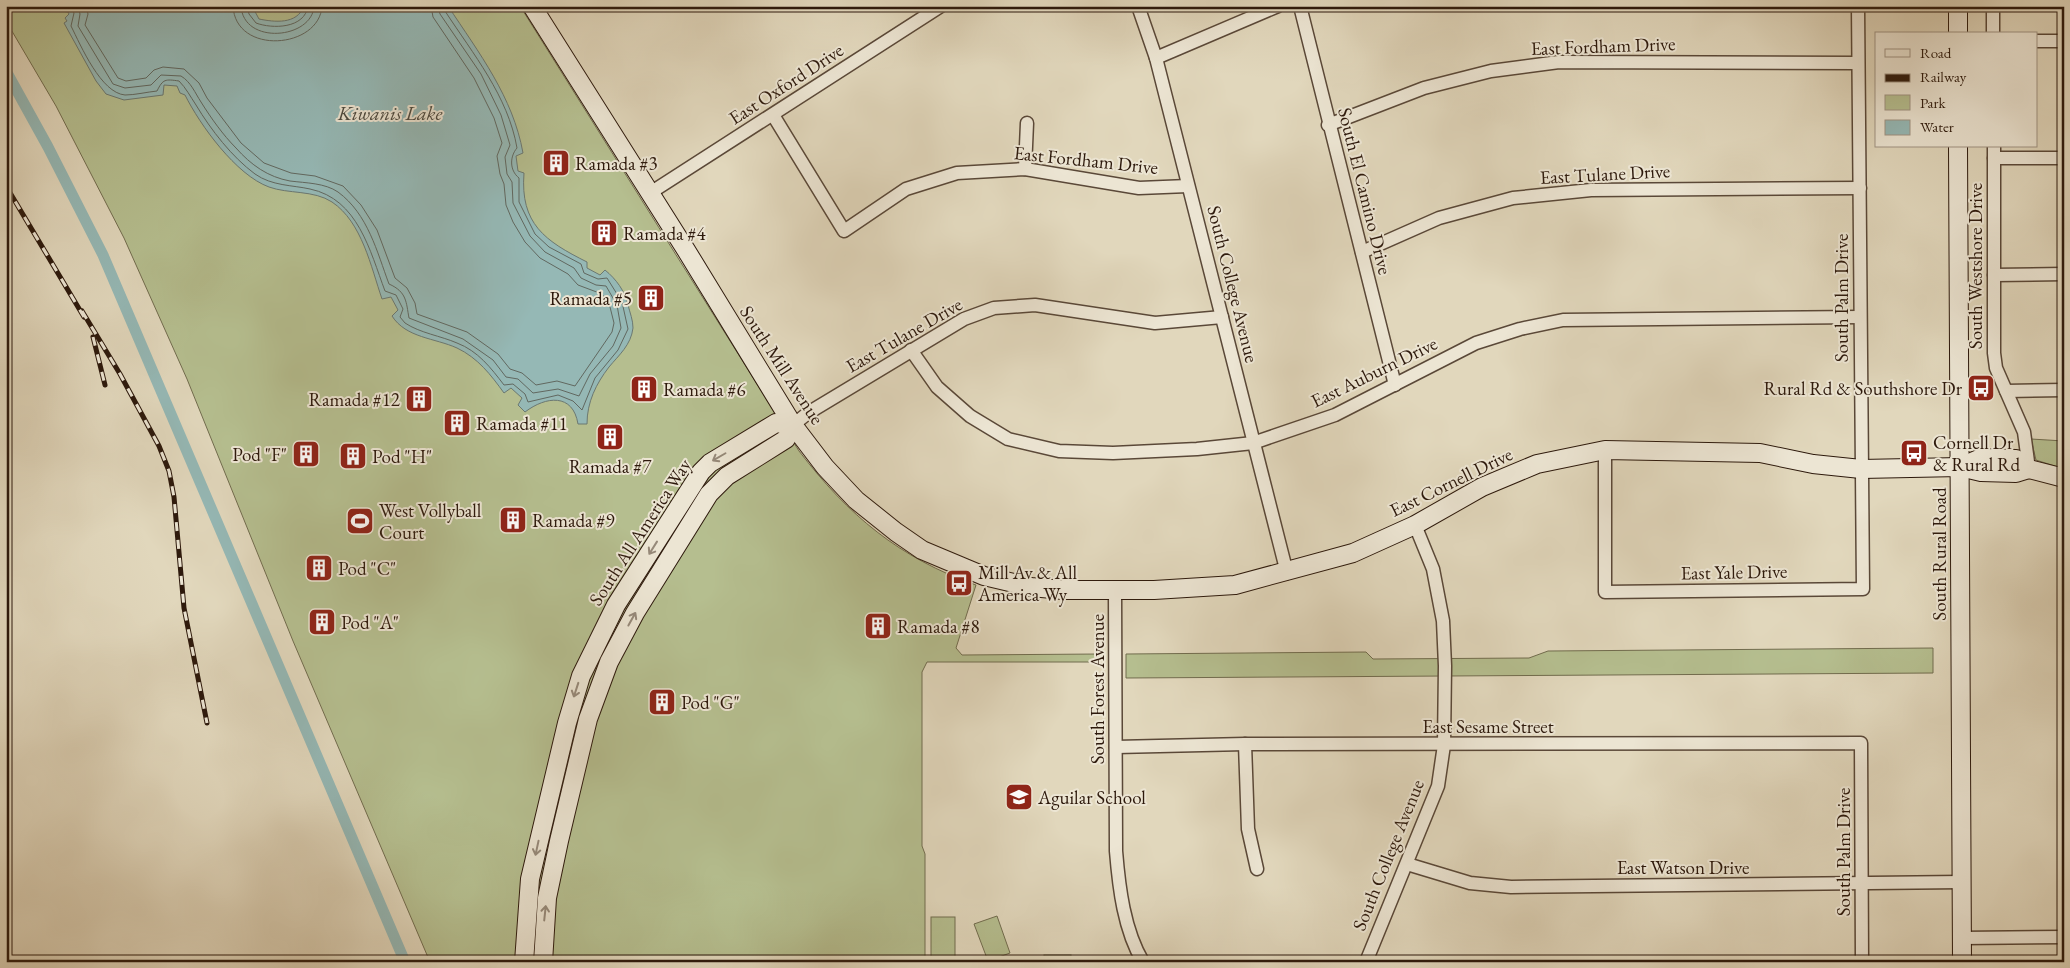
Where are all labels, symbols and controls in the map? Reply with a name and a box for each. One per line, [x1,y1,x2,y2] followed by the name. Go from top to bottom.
[1530,31,1676,61] street label: East Fordham Drive
[1875,32,2038,148] legend
[724,38,848,130] street label: East Oxford Drive
[1920,43,1952,62] text: Road
[1920,67,1967,86] text: Railway
[1920,93,1947,112] text: Park
[337,100,443,126] water label: Kiwanis Lake
[1332,105,1398,277] street label: South El Camino Drive
[1920,117,1954,136] text: Water
[1013,140,1159,180] street label: East Fordham Drive
[541,148,571,178] building icon: Ramada #3
[575,151,658,176] place label: Ramada #3
[1539,158,1671,190] street label: East Tulane Drive
[1963,183,1988,349] street label: South Westshore Drive
[1201,203,1265,365] street label: South College Avenue
[589,218,619,248] building icon: Ramada #4
[623,221,706,246] place label: Ramada #4
[1829,234,1854,362] street label: South Palm Drive
[636,283,666,313] building icon: Ramada #5
[550,286,632,311] place label: Ramada #5
[841,292,967,378] street label: East Tulane Drive
[734,301,830,429] street label: South Mill Avenue
[1307,331,1441,413] street label: East Auburn Drive
[1966,373,1996,403] bus stop icon: Rural Rd & Southshore Dr
[629,374,659,404] building icon: Ramada #6
[1763,376,1963,401] place label: Rural Rd & Southshore Dr
[663,377,746,402] place label: Ramada #6
[404,384,434,414] building icon: Ramada #12
[308,387,400,412] place label: Ramada #12
[442,408,472,438] building icon: Ramada #11
[476,411,568,436] place label: Ramada #11
[595,422,625,452] building icon: Ramada #7
[1933,430,2021,477] place label: Cornell Dr & Rural Rd
[1899,438,1929,468] bus stop icon: Cornell Dr & Rural Rd
[291,439,321,469] building icon: Pod "F"
[338,441,368,471] building icon: Pod "H"
[1385,441,1517,523] street label: East Cornell Drive
[232,442,287,467] place label: Pod "F"
[372,444,432,469] place label: Pod "H"
[583,453,697,610] street label: South All America Way
[712,453,727,463] one-way arrow
[569,454,652,479] place label: Ramada #7
[1927,487,1952,621] street label: South Rural Road
[379,498,482,545] place label: West Vollyball Court
[498,505,528,535] building icon: Ramada #9
[345,506,375,536] sports icon: West Vollyball Court
[532,508,615,533] place label: Ramada #9
[648,540,658,554] one-way arrow
[304,553,334,583] building icon: Pod "C"
[338,556,396,581] place label: Pod "C"
[1680,559,1788,585] street label: East Yale Drive
[977,560,1078,607] place label: Mill Av & All America Wy
[944,568,974,598] bus stop icon: Mill Av & All America Wy
[307,607,337,637] building icon: Pod "A"
[341,610,399,635] place label: Pod "A"
[863,611,893,641] building icon: Ramada #8
[627,612,637,627] one-way arrow
[897,614,980,639] place label: Ramada #8
[1085,614,1110,764] street label: South Forest Avenue
[571,682,581,698] one-way arrow
[647,687,677,717] building icon: Pod "G"
[681,690,740,715] place label: Pod "G"
[1422,714,1554,739] street label: East Sesame Street
[1346,776,1430,934] street label: South College Avenue
[1004,782,1034,812] school or university icon: Aguilar School
[1037,785,1146,810] place label: Aguilar School
[1831,788,1856,916] street label: South Palm Drive
[532,840,541,856] one-way arrow
[1617,855,1749,880] street label: East Watson Drive
[540,905,550,921] one-way arrow

